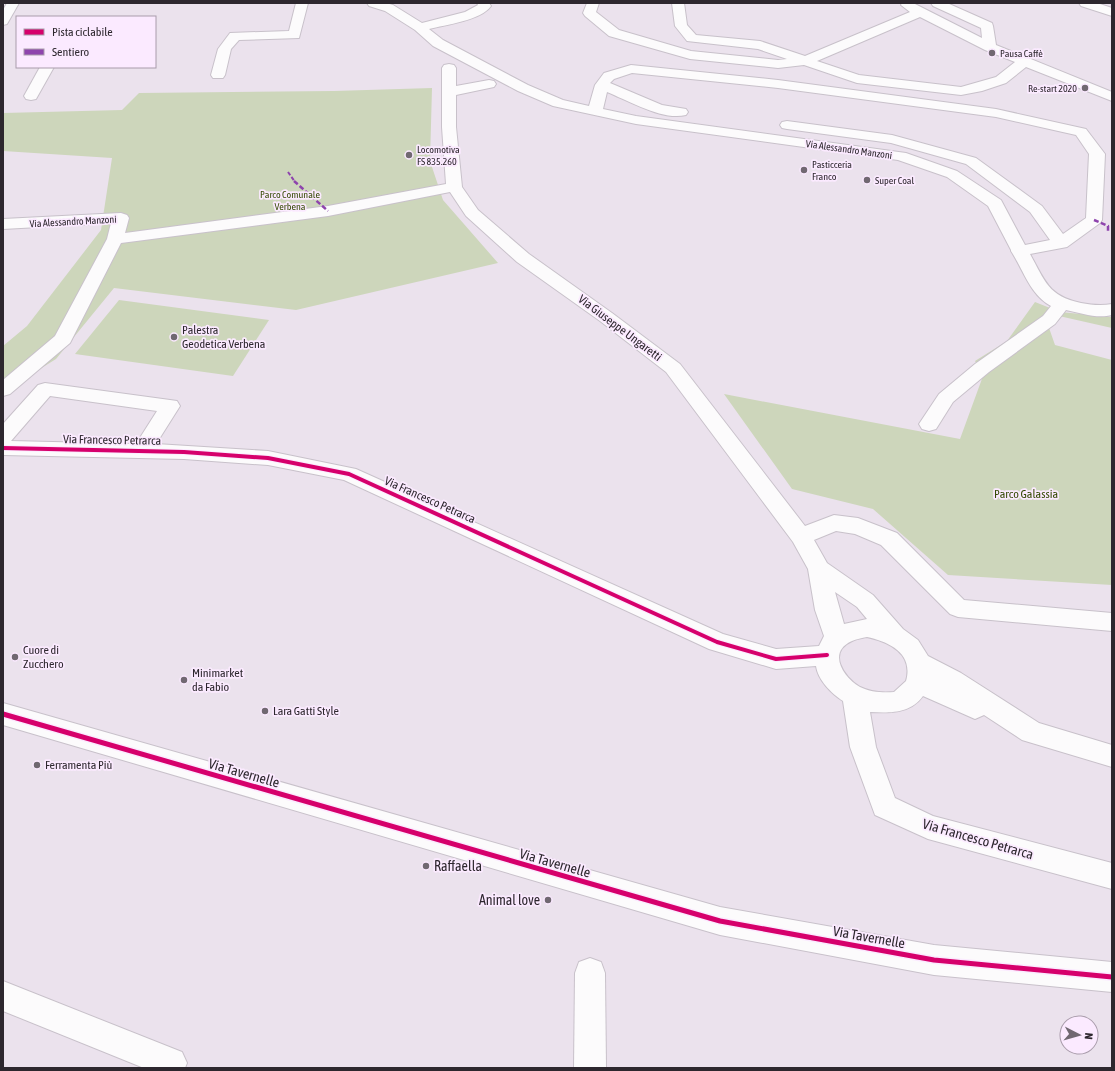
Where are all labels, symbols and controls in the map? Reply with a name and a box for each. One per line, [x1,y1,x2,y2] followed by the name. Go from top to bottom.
[16,16,156,68] legend
[52,25,113,39] text: Pista ciclabile
[52,45,90,59] text: Sentiero
[987,48,997,58] marker: Pausa Caffè
[1000,48,1043,59] place label: Pausa Caffè
[1028,83,1077,94] place label: Re-start 2020
[1080,83,1090,93] marker: Re-start 2020
[805,138,893,161] street label: Via Alessandro Manzoni
[417,144,460,167] place label: Locomotiva FS 835.260
[404,150,414,160] marker: Locomotiva FS 835.260
[812,159,852,182] place label: Pasticceria Franco
[799,165,809,175] marker: Pasticceria Franco
[862,175,872,185] marker: Super Coal
[875,175,914,186] place label: Super Coal
[260,189,320,212] park label: Parco Comunale Verbena
[29,214,117,229] street label: Via Alessandro Manzoni
[575,292,665,364] street label: Via Giuseppe Ungaretti
[182,323,265,351] place label: Palestra Geodetica Verbena
[169,332,179,342] marker: Palestra Geodetica Verbena
[63,432,161,448] street label: Via Francesco Petrarca
[382,474,478,526] street label: Via Francesco Petrarca
[994,487,1058,501] park label: Parco Galassia
[23,643,64,671] place label: Cuore di Zucchero
[10,652,20,662] marker: Cuore di Zucchero
[192,666,244,694] place label: Minimarket da Fabio
[179,675,189,685] marker: Minimarket da Fabio
[273,704,339,718] place label: Lara Gatti Style
[260,706,270,716] marker: Lara Gatti Style
[207,755,281,791] street label: Via Tavernelle
[45,758,112,772] place label: Ferramenta Più
[32,760,42,770] marker: Ferramenta Più
[921,816,1035,862] street label: Via Francesco Petrarca
[518,845,592,881] street label: Via Tavernelle
[434,858,482,874] place label: Raffaella
[421,861,431,871] marker: Raffaella
[479,892,540,908] place label: Animal love
[543,895,553,905] marker: Animal love
[832,923,906,951] street label: Via Tavernelle
[1059,1015,1099,1055] north arrow
[1083,1032,1095,1040] text: N

